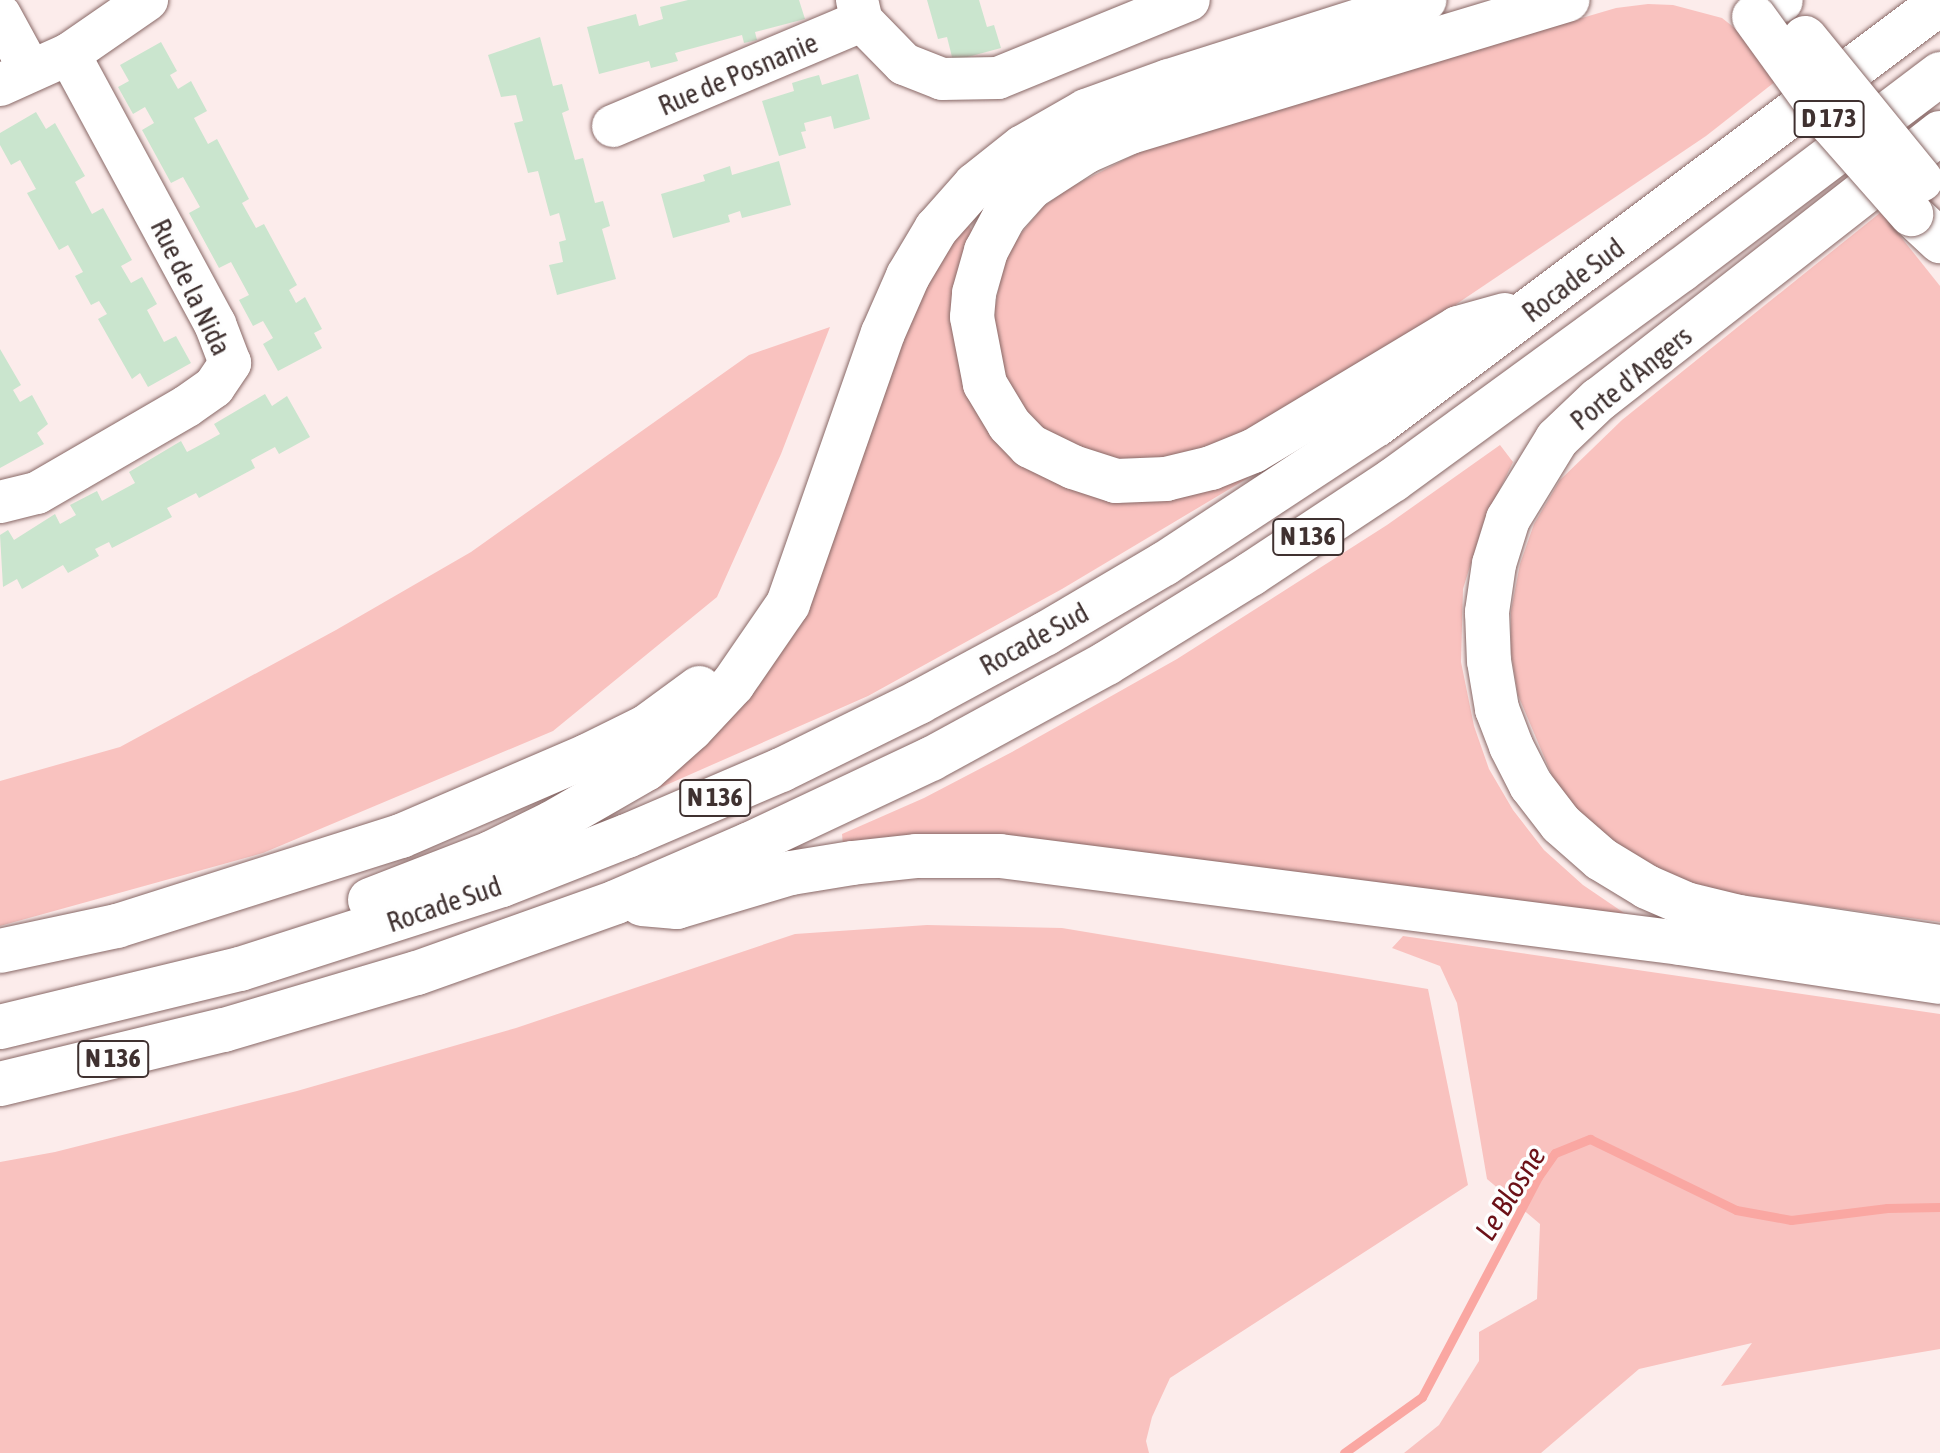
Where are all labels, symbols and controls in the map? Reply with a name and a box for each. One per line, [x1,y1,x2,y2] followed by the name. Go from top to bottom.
[653,25,823,123] street label: Rue de Posnanie
[1793,97,1865,141] road number: D 173
[144,213,238,361] street label: Rue de la Nida
[1515,231,1631,329] street label: Rocade Sud
[1564,319,1698,437] street label: Porte d'Angers
[1272,515,1344,559] road number: N 136
[974,595,1094,683] street label: Rocade Sud
[679,776,751,820] road number: N 136
[382,869,506,939] street label: Rocade Sud
[77,1037,149,1081] road number: N 136
[1467,1139,1553,1247] water label: Le Blosne

